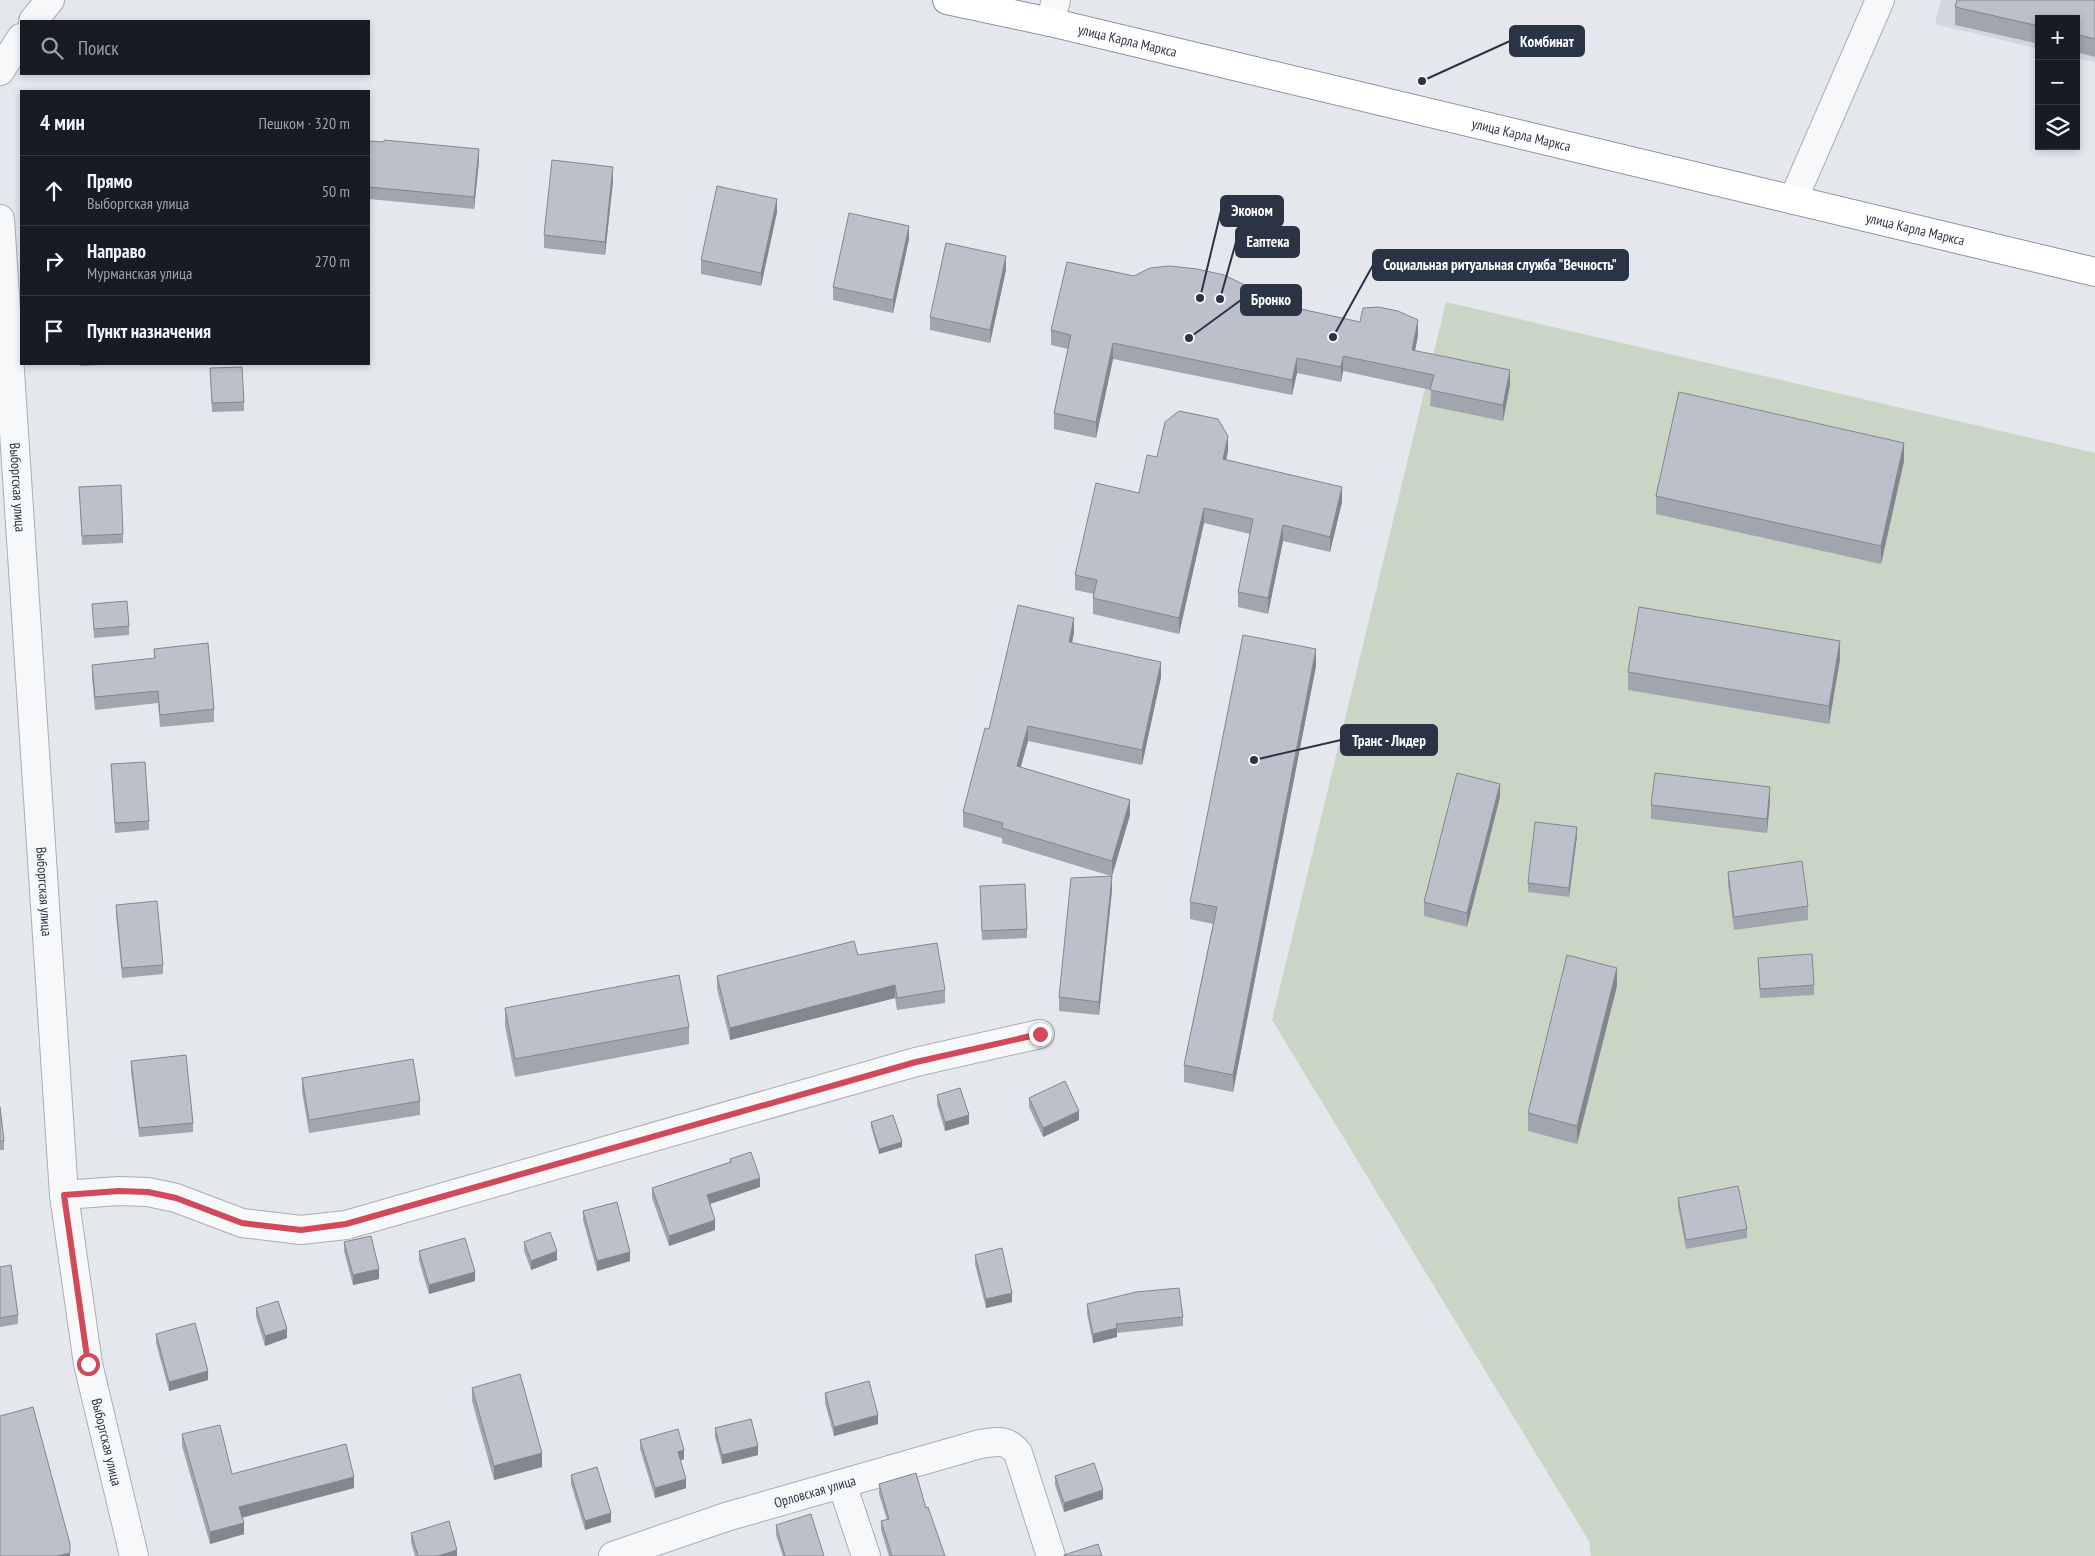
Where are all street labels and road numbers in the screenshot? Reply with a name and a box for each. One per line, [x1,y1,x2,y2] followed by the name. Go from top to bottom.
[1076,20,1179,61] street label: улица Карла Маркса
[1470,114,1573,155] street label: улица Карла Маркса
[1864,208,1967,250] street label: улица Карла Маркса
[6,442,30,533] street label: Выборгская улица
[32,846,56,937] street label: Выборгская улица
[88,1396,126,1488] street label: Выборгская улица
[772,1471,858,1512] street label: Орловская улица

